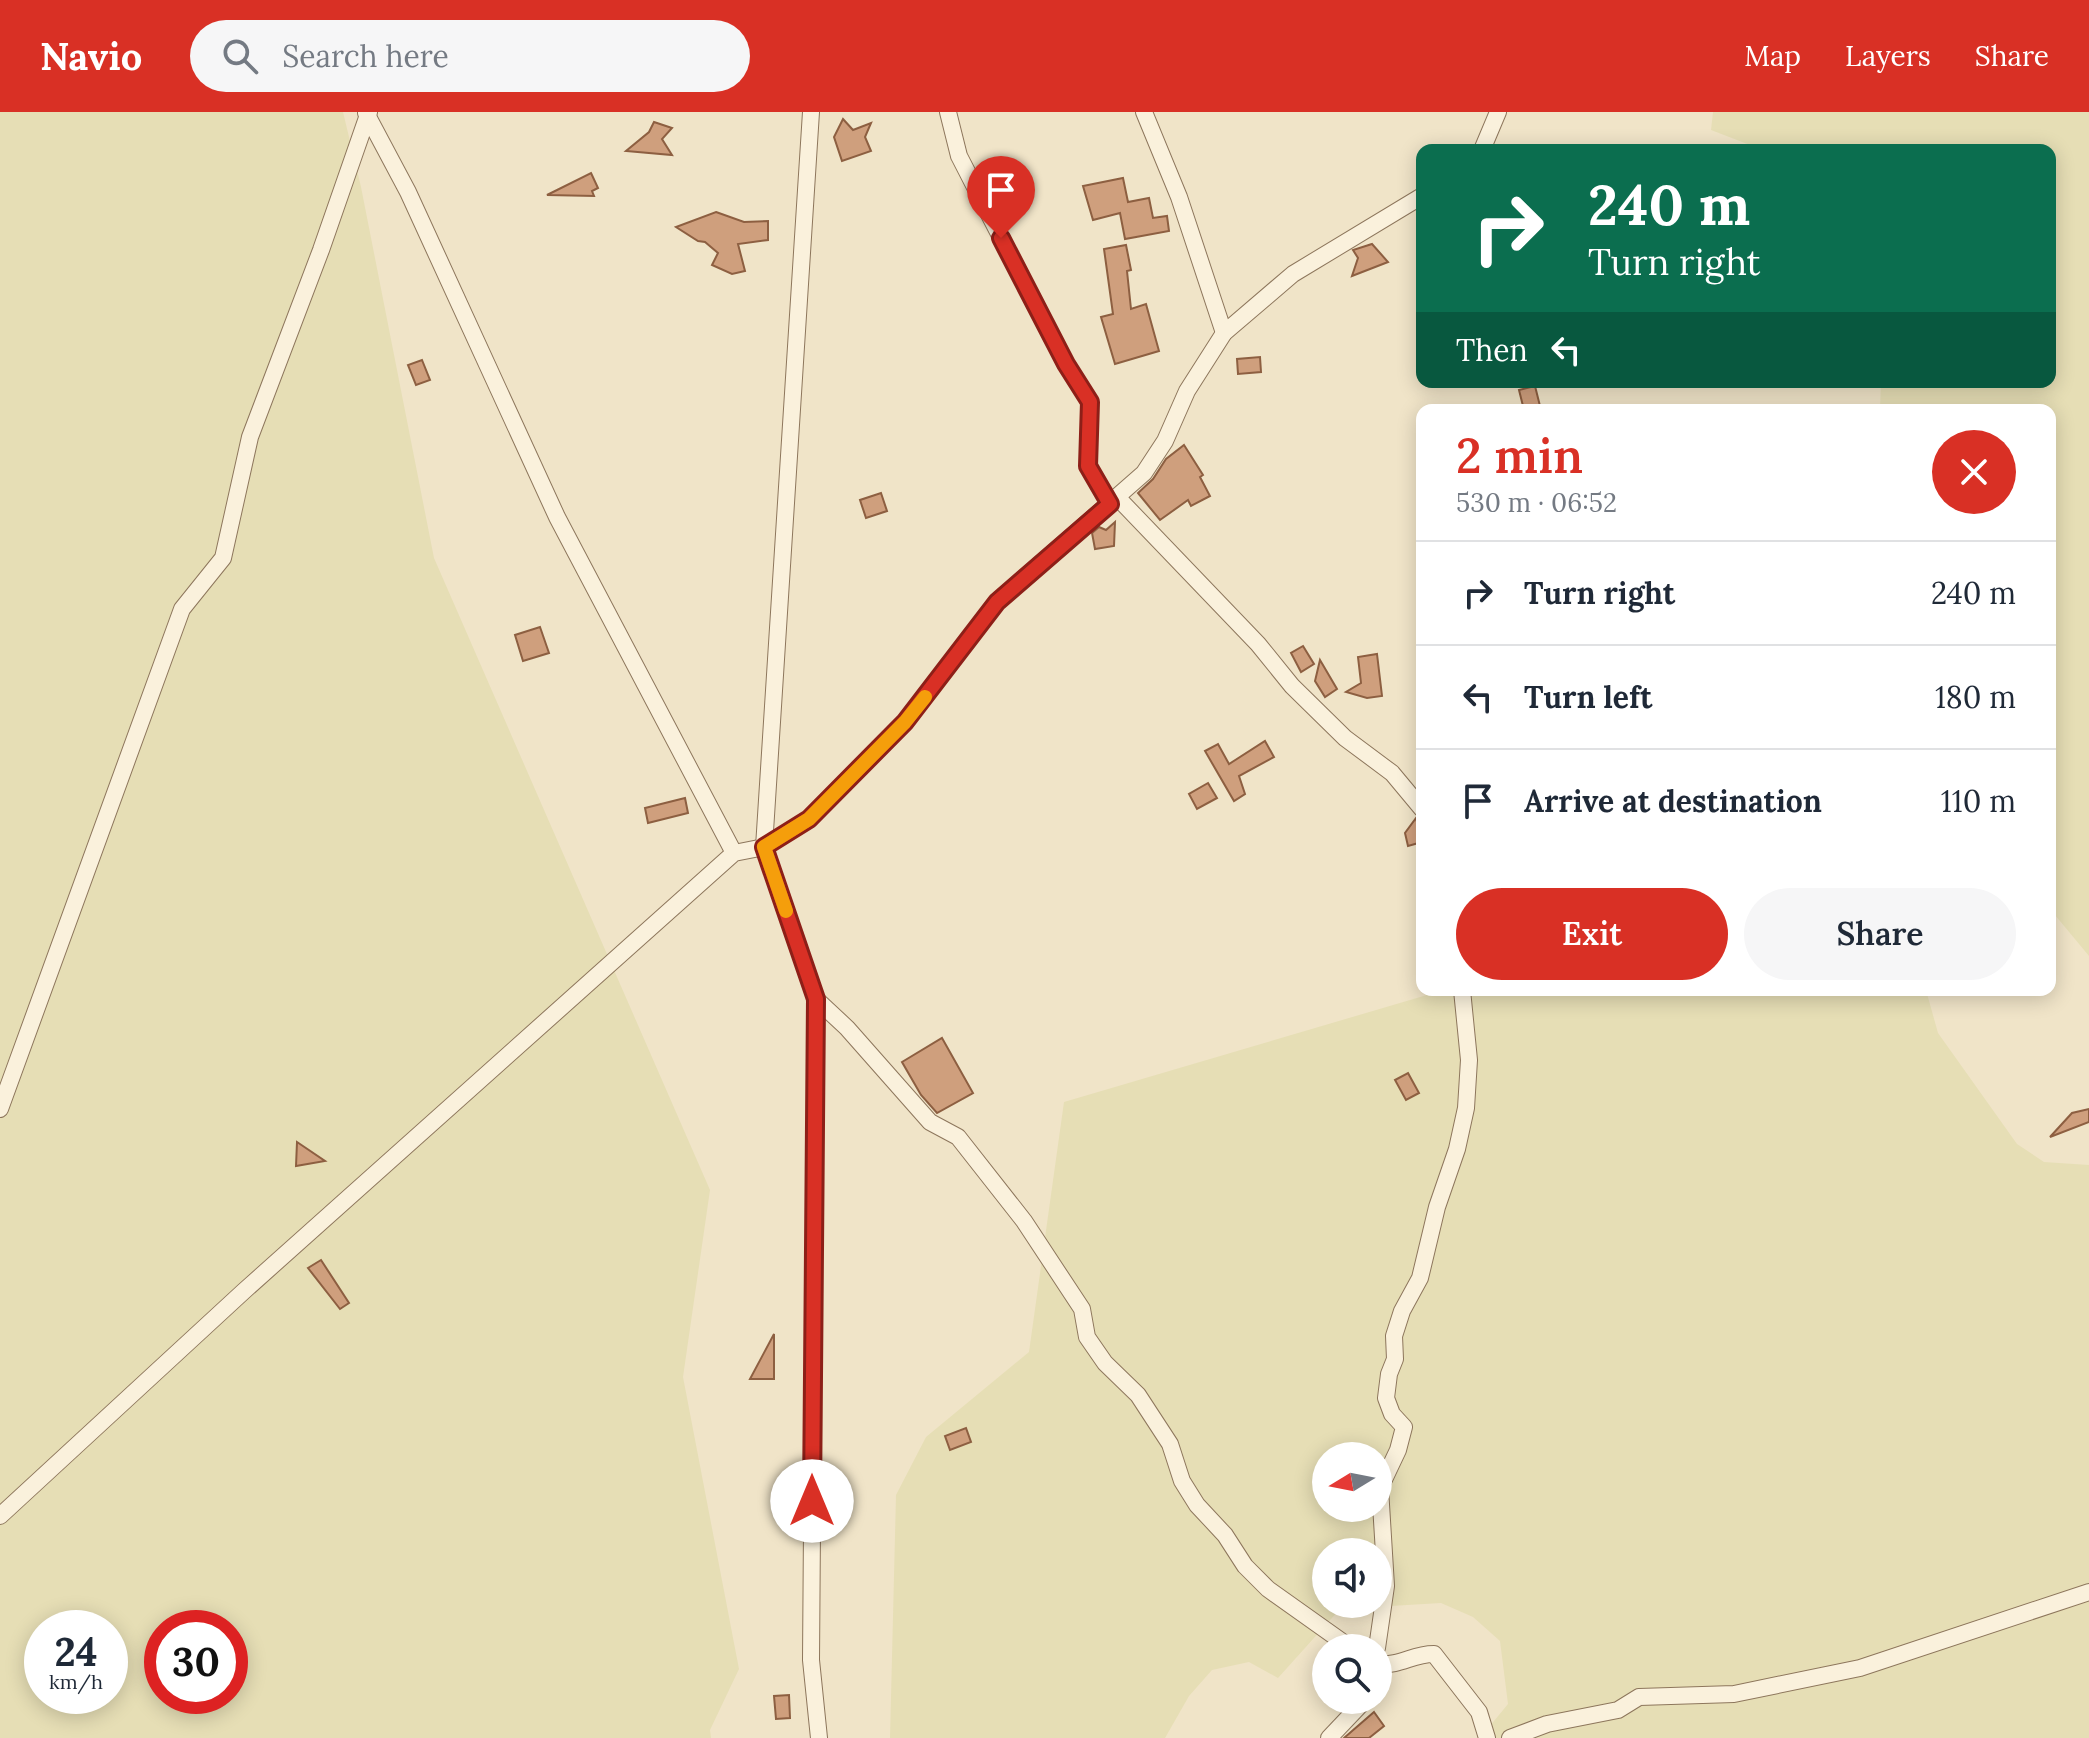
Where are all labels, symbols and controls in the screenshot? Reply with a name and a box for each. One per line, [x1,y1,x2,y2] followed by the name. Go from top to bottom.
[190,20,750,92] search box
[40,32,142,80] text: Navio
[218,34,262,78] icon: search
[282,37,449,75] text: Search here
[1744,38,1801,74] text: Map
[1845,38,1931,74] text: Layers
[1975,38,2049,74] text: Share
[967,156,1035,238] pin
[979,168,1023,212] icon: arrive
[1588,169,1750,240] text: 240 m
[1456,176,1560,280] icon: right
[1588,239,1761,285] text: Turn right
[1544,328,1588,372] icon: left
[1456,331,1528,369] text: Then
[1456,425,1583,486] text: 2 min
[1932,430,2016,514] button: close
[1456,486,1617,519] text: 530 m · 06:52
[1456,571,1500,615] icon: right
[1524,574,1675,612] text: Turn right
[1931,574,2016,612] text: 240 m
[1456,675,1500,719] icon: left
[1524,678,1652,716] text: Turn left
[1935,678,2016,716] text: 180 m
[1456,779,1500,823] icon: arrive
[1524,782,1822,820] text: Arrive at destination
[1941,782,2016,820] text: 110 m
[1456,888,1728,980] button: Exit
[1744,888,2016,980] button: Share
[1312,1442,1392,1522] north arrow
[1312,1442,1392,1714] map controls
[770,1459,854,1543] position arrow
[1312,1538,1392,1618] button: sound
[144,1610,248,1714] speed limit sign: 30
[54,1626,98,1677] text: 24
[1312,1634,1392,1714] button: search
[49,1669,103,1694] text: km/h

